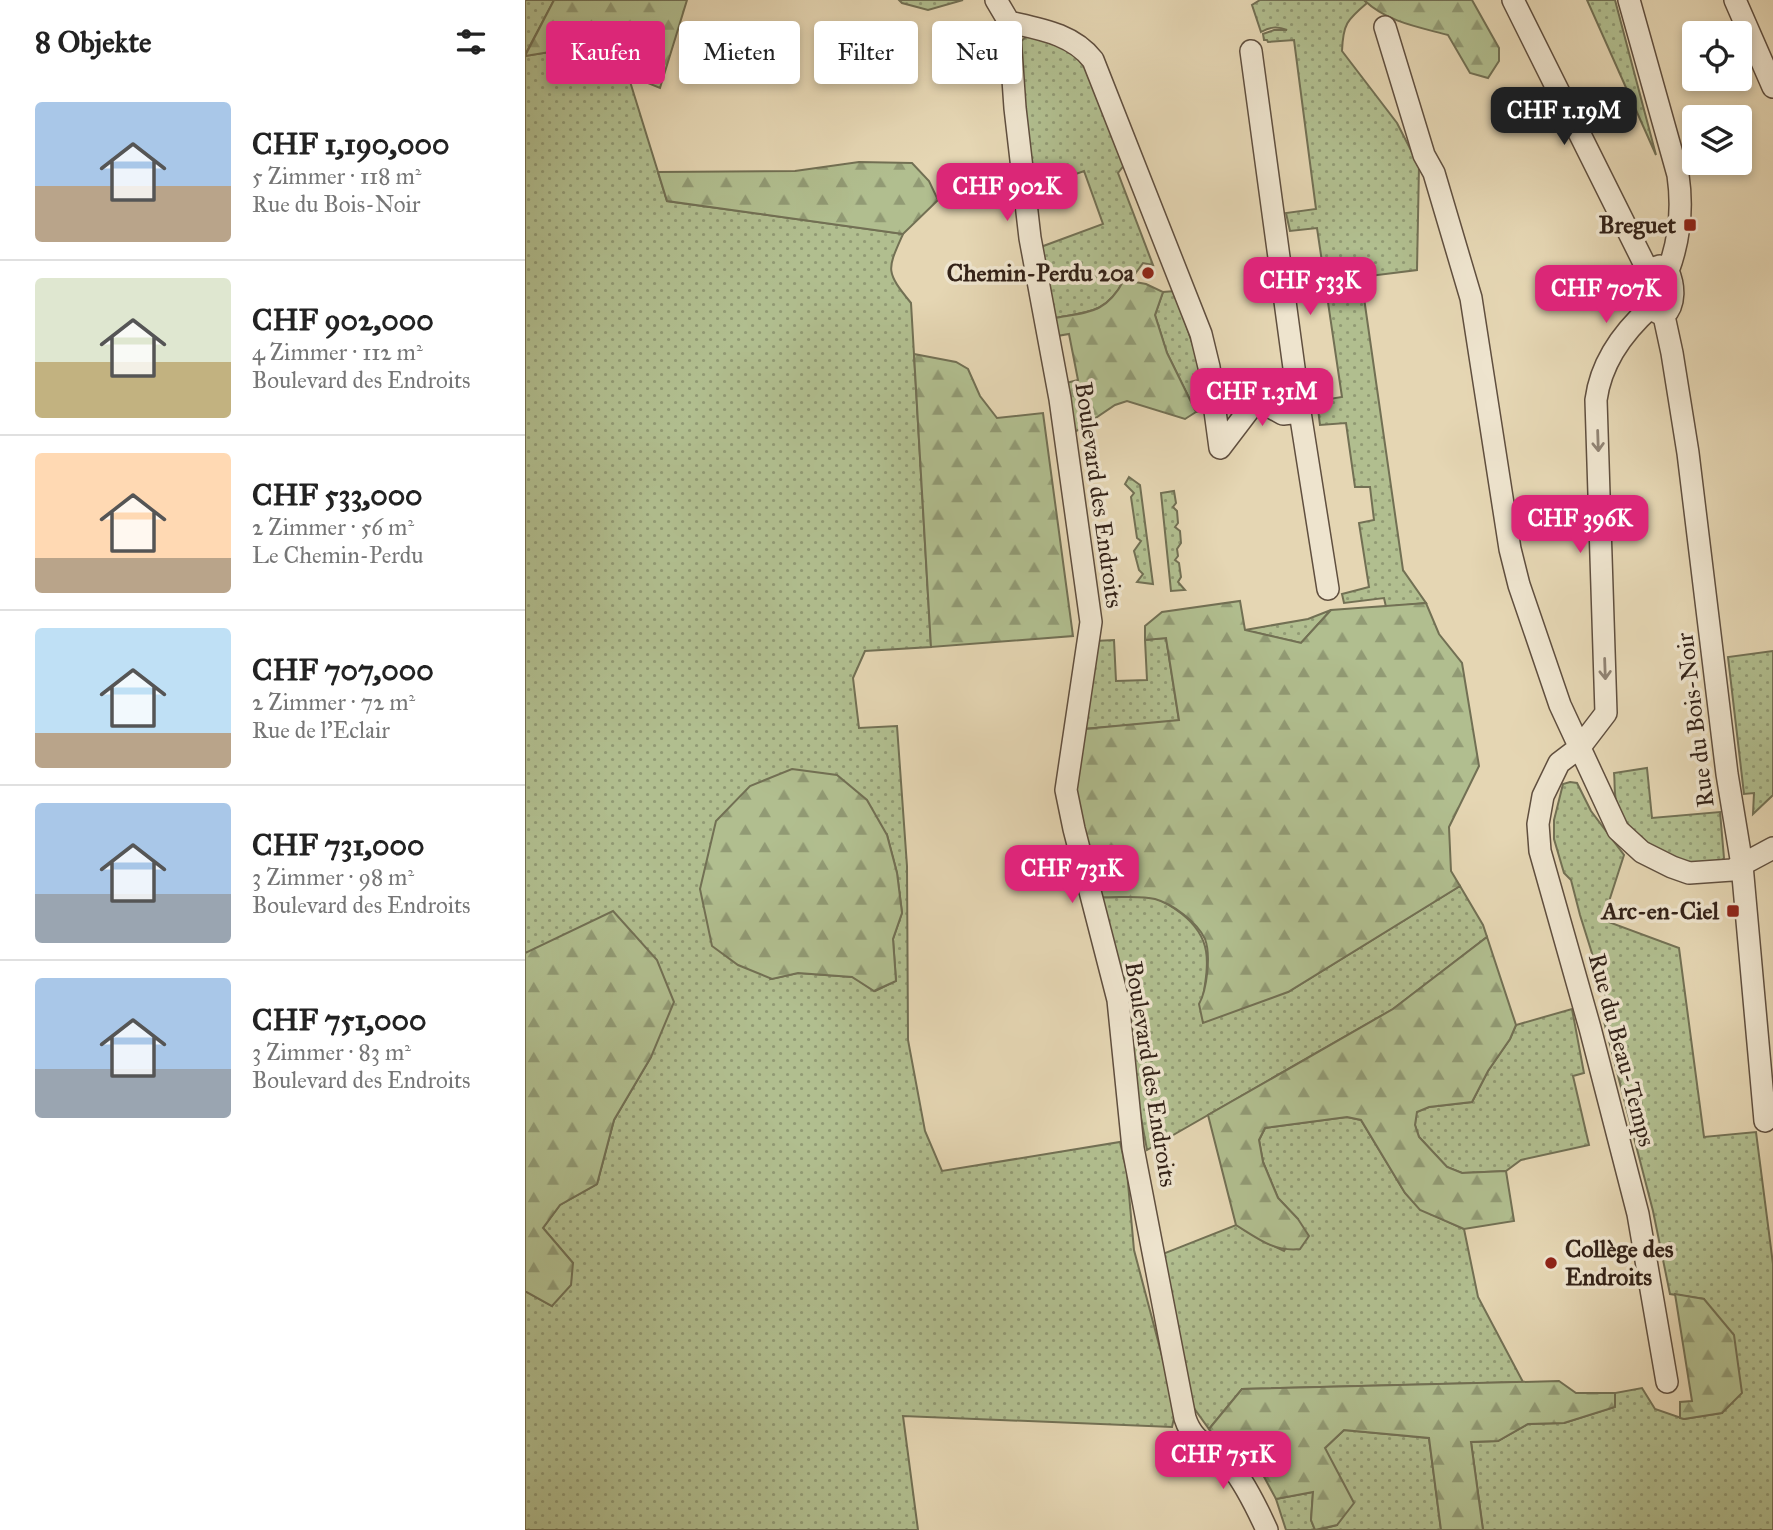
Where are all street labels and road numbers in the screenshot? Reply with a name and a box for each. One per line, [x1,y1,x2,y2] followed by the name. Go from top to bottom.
[1068,380,1130,610] street label: Boulevard des Endroits
[1669,631,1721,809] street label: Rue du Bois-Noir
[1582,950,1662,1150] street label: Rue du Beau-Temps
[1118,959,1184,1189] street label: Boulevard des Endroits

